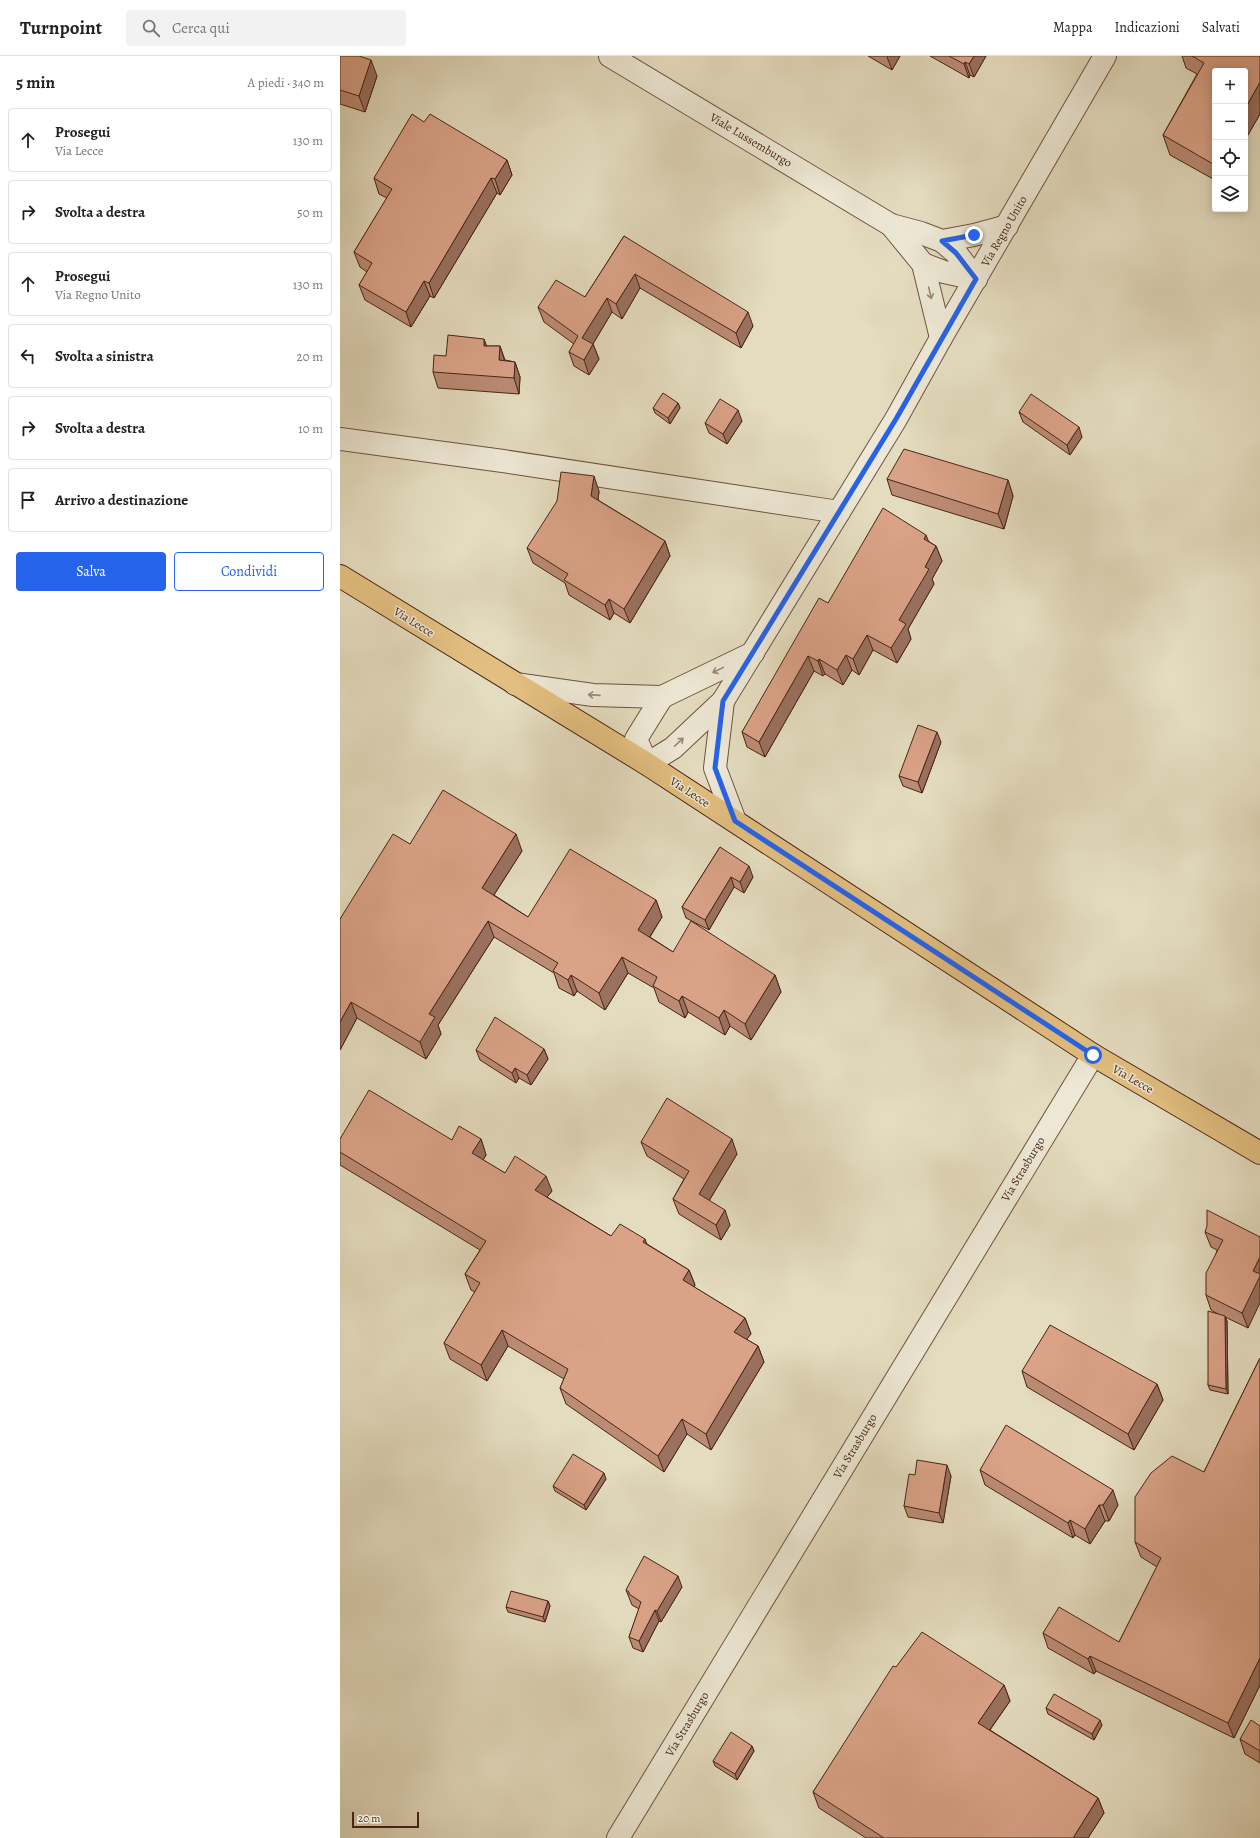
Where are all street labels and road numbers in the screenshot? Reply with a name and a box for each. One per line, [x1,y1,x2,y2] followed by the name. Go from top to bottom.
[706,109,795,171] street label: Viale Lussemburgo
[977,193,1031,270] street label: Via Regno Unito
[390,603,437,641] street label: Via Lecce
[666,773,713,811] street label: Via Lecce
[1109,1060,1156,1097] street label: Via Lecce
[997,1134,1049,1205] street label: Via Strasburgo
[829,1411,881,1482] street label: Via Strasburgo
[661,1689,713,1760] street label: Via Strasburgo

